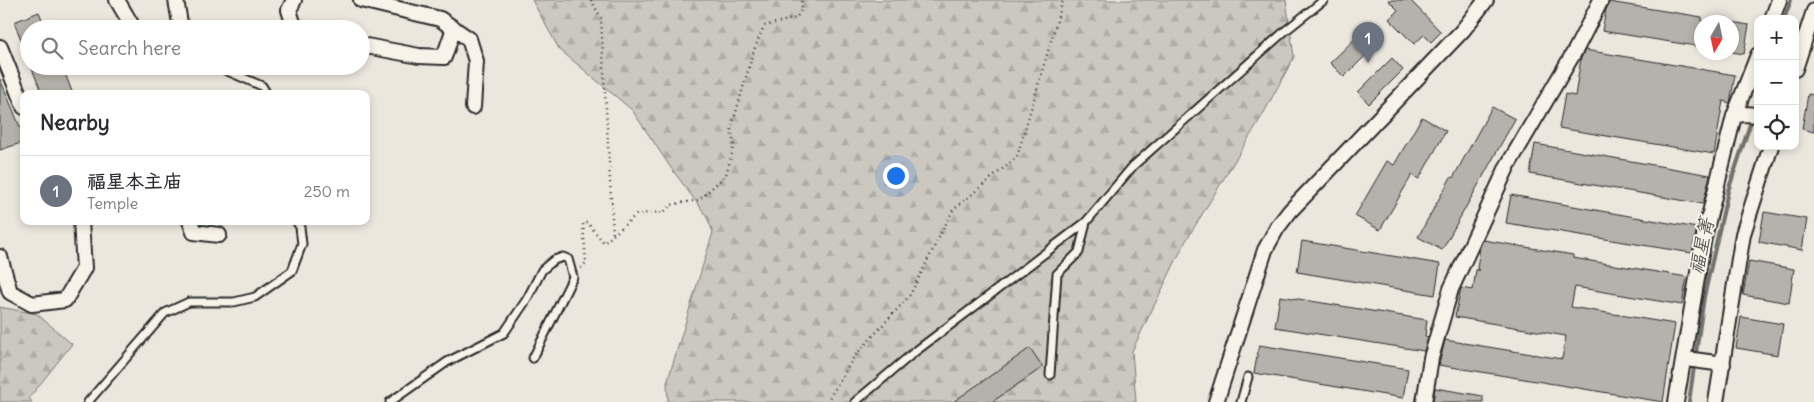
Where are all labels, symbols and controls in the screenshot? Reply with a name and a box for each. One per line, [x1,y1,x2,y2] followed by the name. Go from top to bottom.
[1694,15,1739,60] north arrow
[1754,15,1799,150] map controls
[1754,15,1799,60] button: +
[20,20,370,75] search box
[1352,22,1384,63] pin: 1
[38,34,66,62] icon: search
[78,36,181,60] text: Search here
[1754,60,1799,105] button: −
[1754,105,1799,150] button: locate
[40,109,110,136] text: Nearby
[883,163,909,189] your location
[87,169,182,193] text: 福星本主庙
[53,181,59,201] text: 1
[304,181,350,201] text: 250 m
[87,193,138,213] text: Temple
[1683,214,1719,276] water label: 福星箐

